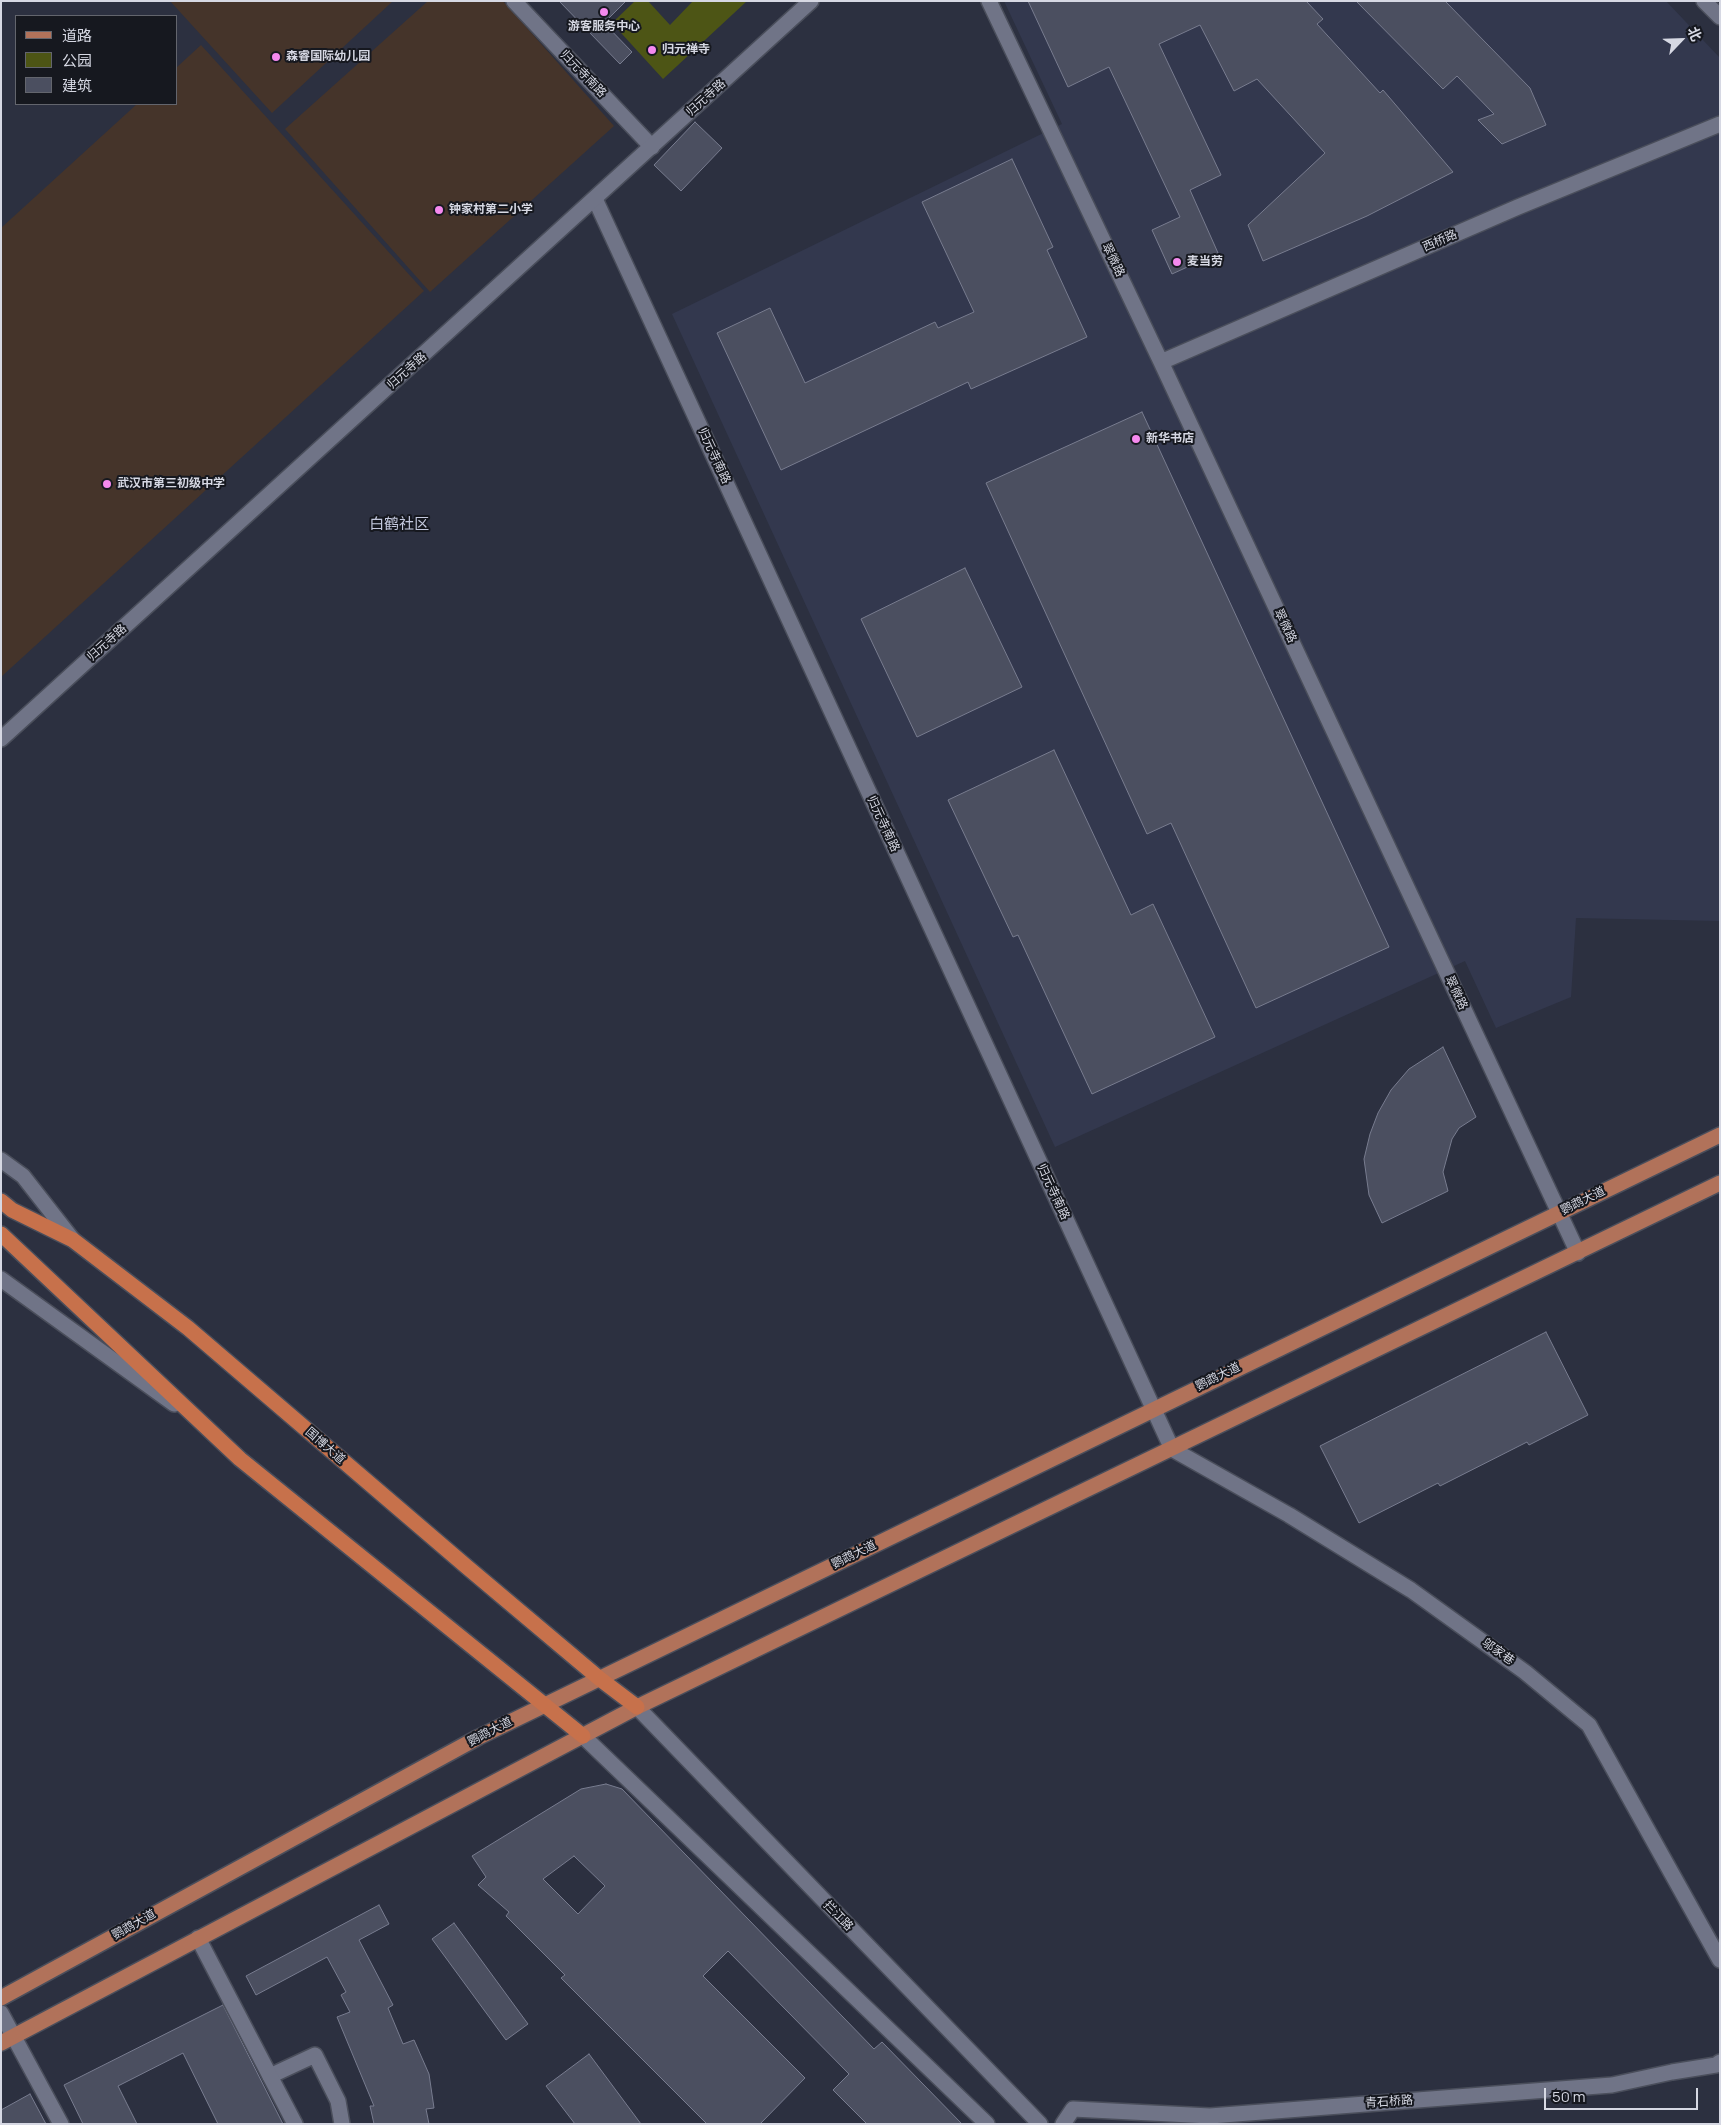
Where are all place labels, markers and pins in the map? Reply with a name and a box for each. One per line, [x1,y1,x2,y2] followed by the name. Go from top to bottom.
[598,6,610,18] marker: 游客服务中心
[568,20,640,34] place label: 游客服务中心
[662,43,710,57] place label: 归元禅寺
[646,44,658,56] marker: 归元禅寺
[286,50,370,64] place label: 森睿国际幼儿园
[270,51,282,63] marker: 森睿国际幼儿园
[449,203,533,217] place label: 钟家村第二小学
[433,204,445,216] marker: 钟家村第二小学
[1187,255,1223,269] place label: 麦当劳
[1171,256,1183,268] marker: 麦当劳
[1146,432,1194,446] place label: 新华书店
[1130,433,1142,445] marker: 新华书店
[117,477,225,491] place label: 武汉市第三初级中学
[101,478,113,490] marker: 武汉市第三初级中学

